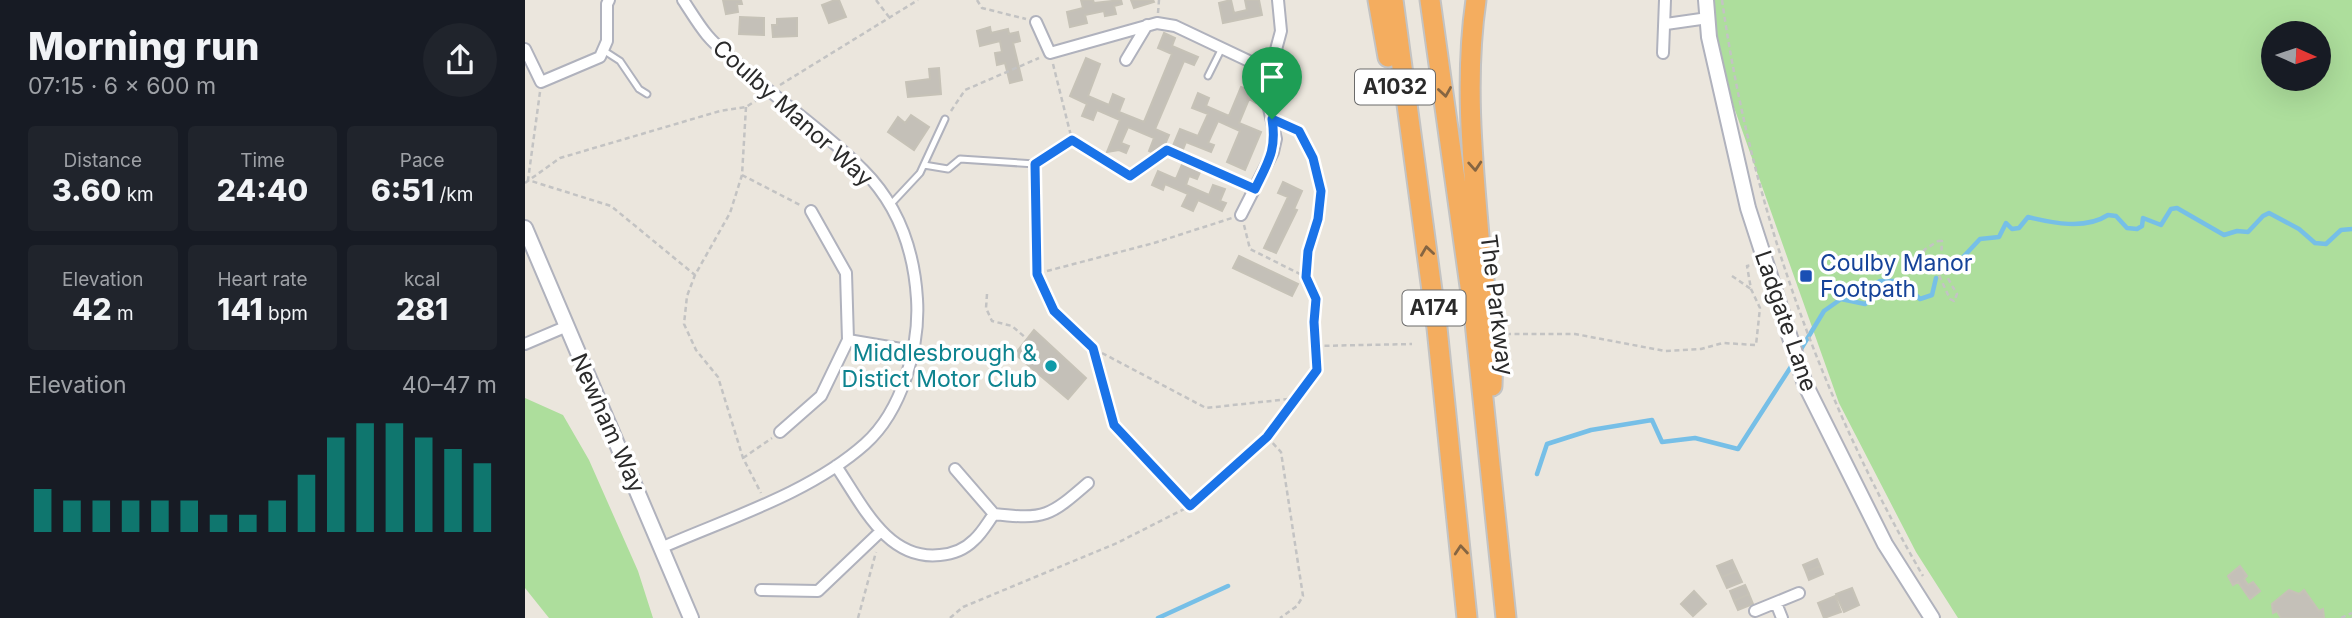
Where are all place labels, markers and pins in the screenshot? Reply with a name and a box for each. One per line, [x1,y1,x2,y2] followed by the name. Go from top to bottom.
[1242,47,1302,119] pin
[1820,249,1973,303] place label: Coulby Manor Footpath
[1798,268,1814,284] marker: Coulby Manor Footpath
[842,339,1037,393] place label: Middlesbrough & Distict Motor Club
[1043,358,1059,374] marker: Middlesbrough & Distict Motor Club

